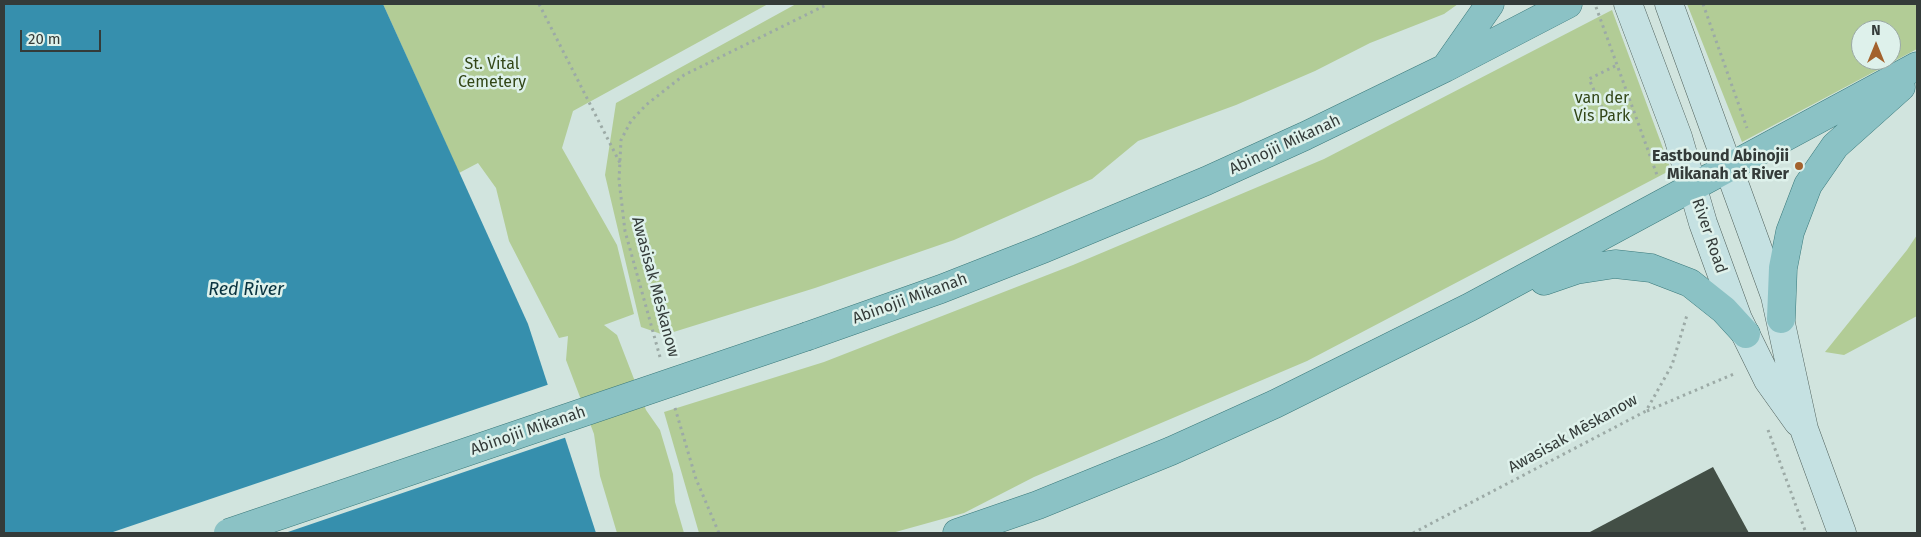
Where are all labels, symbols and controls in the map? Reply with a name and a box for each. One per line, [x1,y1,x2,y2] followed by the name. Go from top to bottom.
[22,20,104,52] scale bar
[1851,20,1901,70] north arrow
[1871,22,1881,39] text: N
[28,30,61,48] text: 20 m
[458,55,526,93] park label: St. Vital Cemetery
[1574,89,1630,127] park label: van der Vis Park
[1226,111,1344,179] street label: Abinojii Mikanah
[1652,147,1789,185] place label: Eastbound Abinojii Mikanah at River
[1793,160,1805,172] marker: Eastbound Abinojii Mikanah at River
[1687,196,1731,276] street label: River Road
[627,215,683,359] street label: Awasisak Mēskanow
[850,269,970,329] street label: Abinojii Mikanah
[208,279,284,301] water label: Red River
[1505,390,1641,478] street label: Awasisak Mēskanow
[468,402,588,460] street label: Abinojii Mikanah

